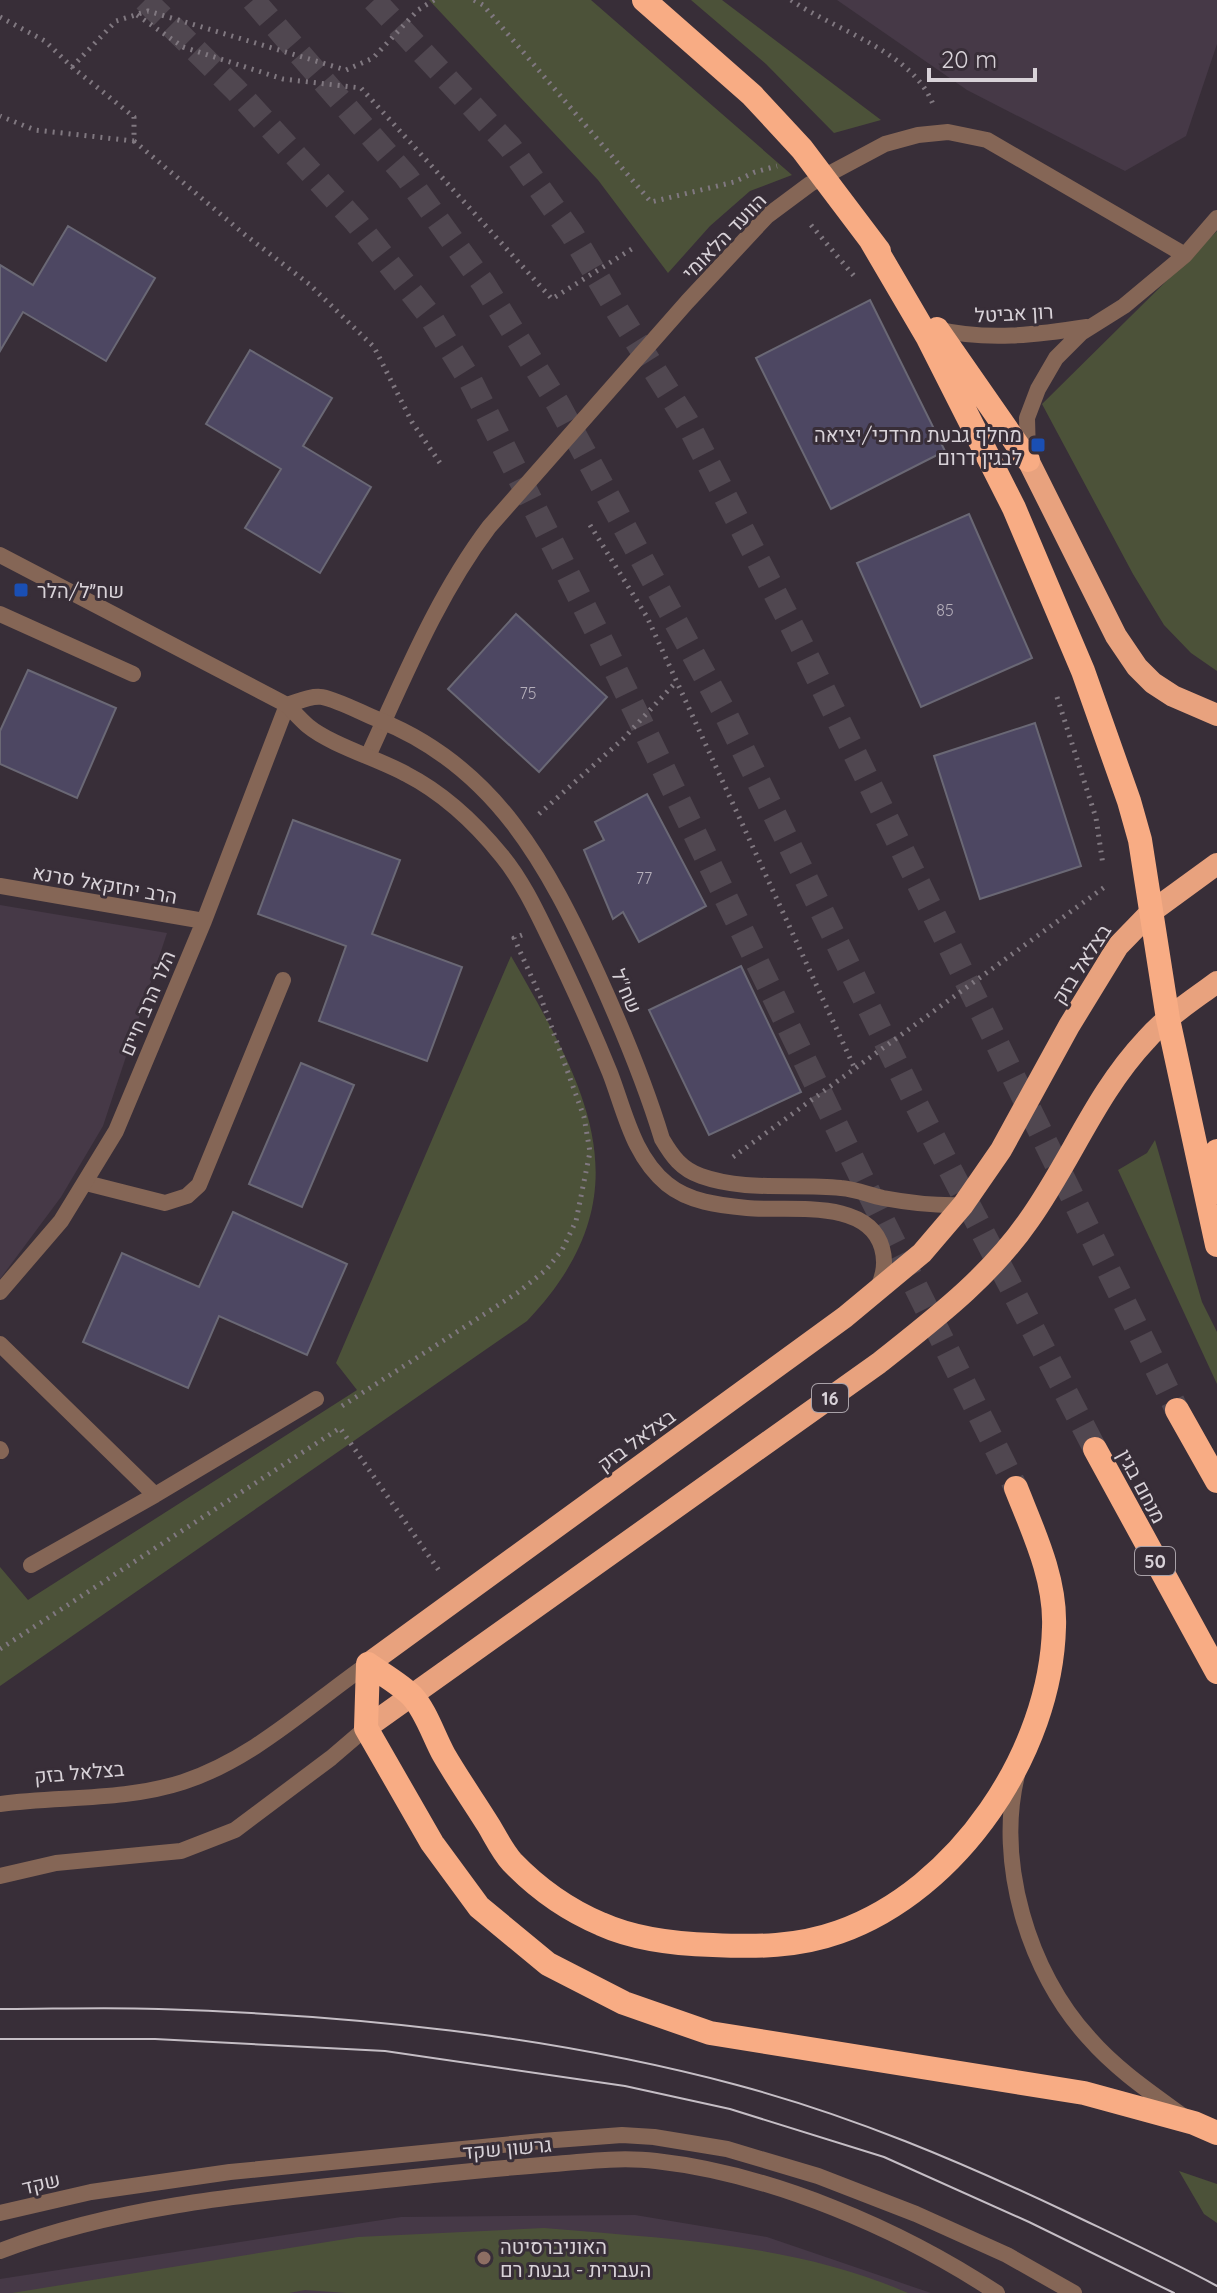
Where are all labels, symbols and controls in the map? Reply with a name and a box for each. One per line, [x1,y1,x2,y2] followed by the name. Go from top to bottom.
[929,32,1035,82] scale bar
[941,44,997,74] text: 20 m
[677,188,771,284] street label: הוועד הלאומי
[974,298,1054,328] street label: רון אביטל
[814,422,1022,470] place label: מחלף גבעת מרדכי/יציאה לבגין דרום
[1029,436,1047,454] marker: מחלף גבעת מרדכי/יציאה לבגין דרום
[37,578,124,603] place label: שח״ל/הלר
[12,581,30,599] marker: שח״ל/הלר
[936,600,954,620] house number: 85
[520,683,536,703] house number: 75
[31,859,179,909] street label: הרב יחזקאל סרנא
[636,868,652,888] house number: 77
[1046,919,1116,1009] street label: בצלאל בזק
[114,947,180,1059] street label: הלר הרב חיים
[606,965,648,1017] street label: שח"ל
[812,1384,848,1412] road number: 16
[592,1403,680,1477] street label: בצלאל בזק
[1112,1445,1172,1527] street label: מנחם בגין
[1135,1547,1175,1575] road number: 50
[33,1756,126,1788] street label: בצלאל בזק
[461,2132,553,2164] street label: גרשון שקד
[19,2166,63,2200] street label: שקד
[500,2234,651,2282] place label: האוניברסיטה העברית - גבעת רם
[475,2249,493,2267] marker: האוניברסיטה העברית - גבעת רם

